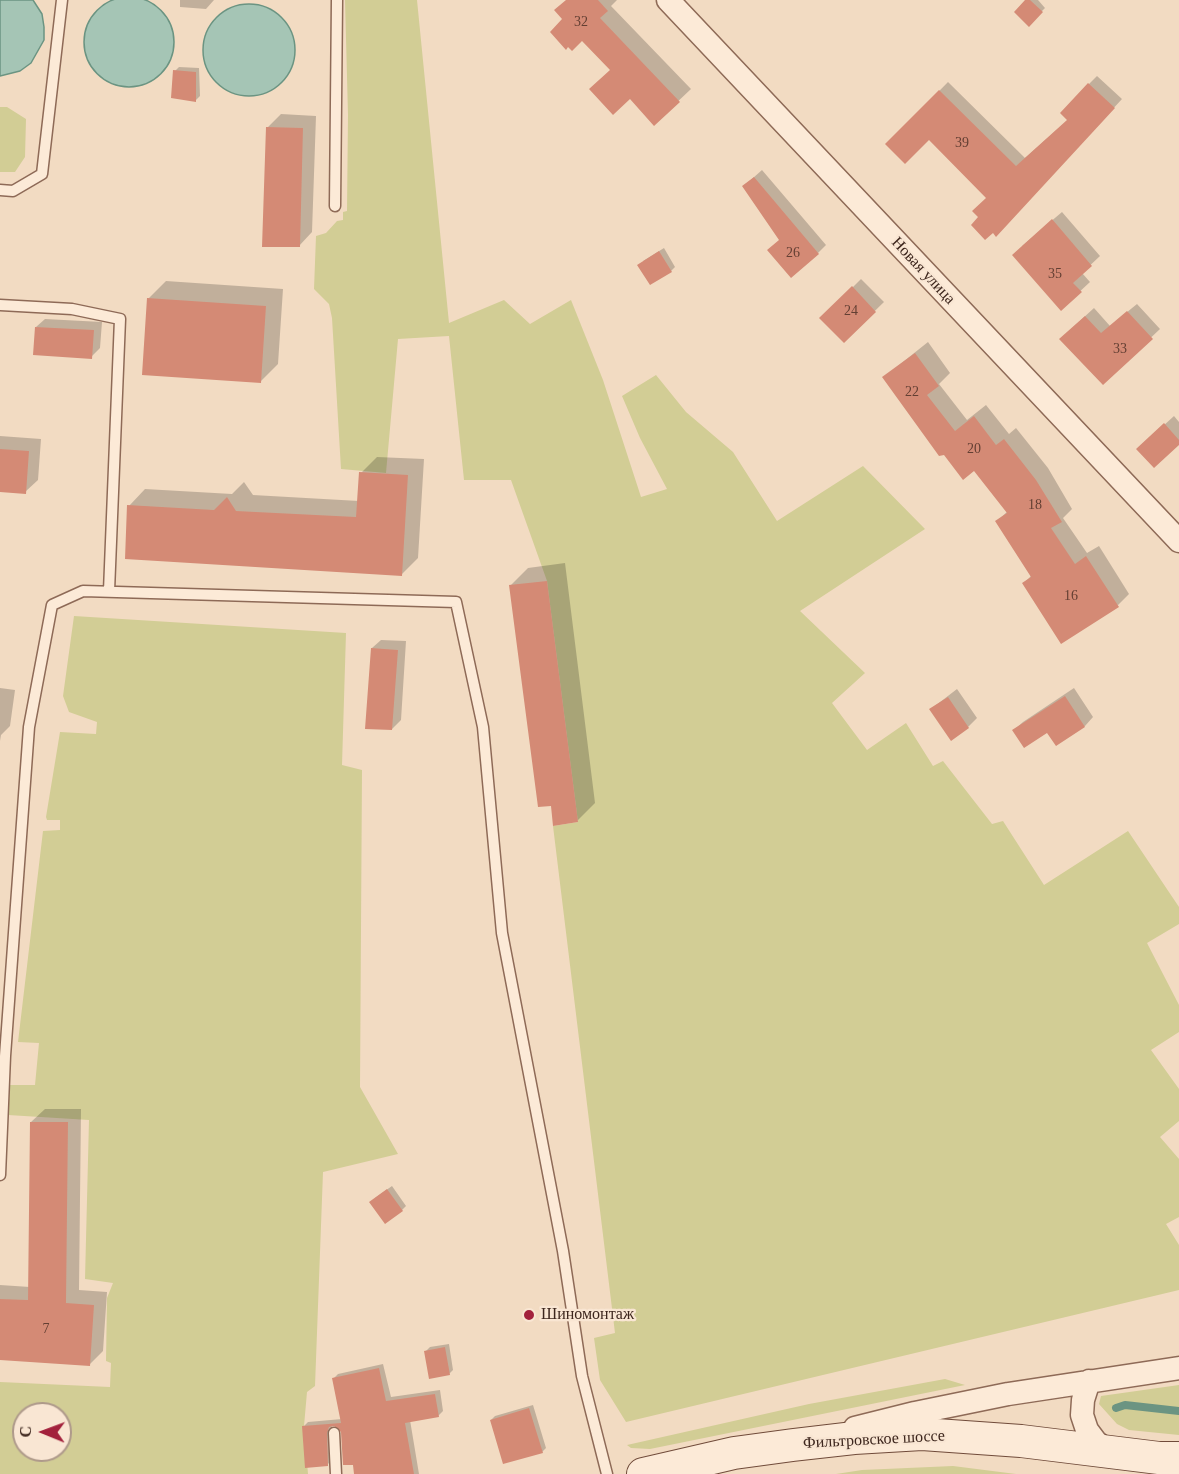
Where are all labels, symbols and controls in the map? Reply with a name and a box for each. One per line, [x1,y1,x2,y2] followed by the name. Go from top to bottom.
[574,14,588,30] house number: 32
[955,135,969,151] house number: 39
[887,233,959,309] street label: Новая улица
[786,245,800,261] house number: 26
[1048,266,1062,282] house number: 35
[844,303,858,319] house number: 24
[1113,341,1127,357] house number: 33
[905,384,919,400] house number: 22
[967,441,981,457] house number: 20
[1028,497,1042,513] house number: 18
[1064,588,1078,604] house number: 16
[541,1305,634,1325] place label: Шиномонтаж
[522,1308,536,1322] marker: Шиномонтаж
[42,1321,50,1337] house number: 7
[12,1402,72,1462] north arrow
[17,1426,34,1438] text: С
[803,1427,945,1453] street label: Фильтровское шоссе

